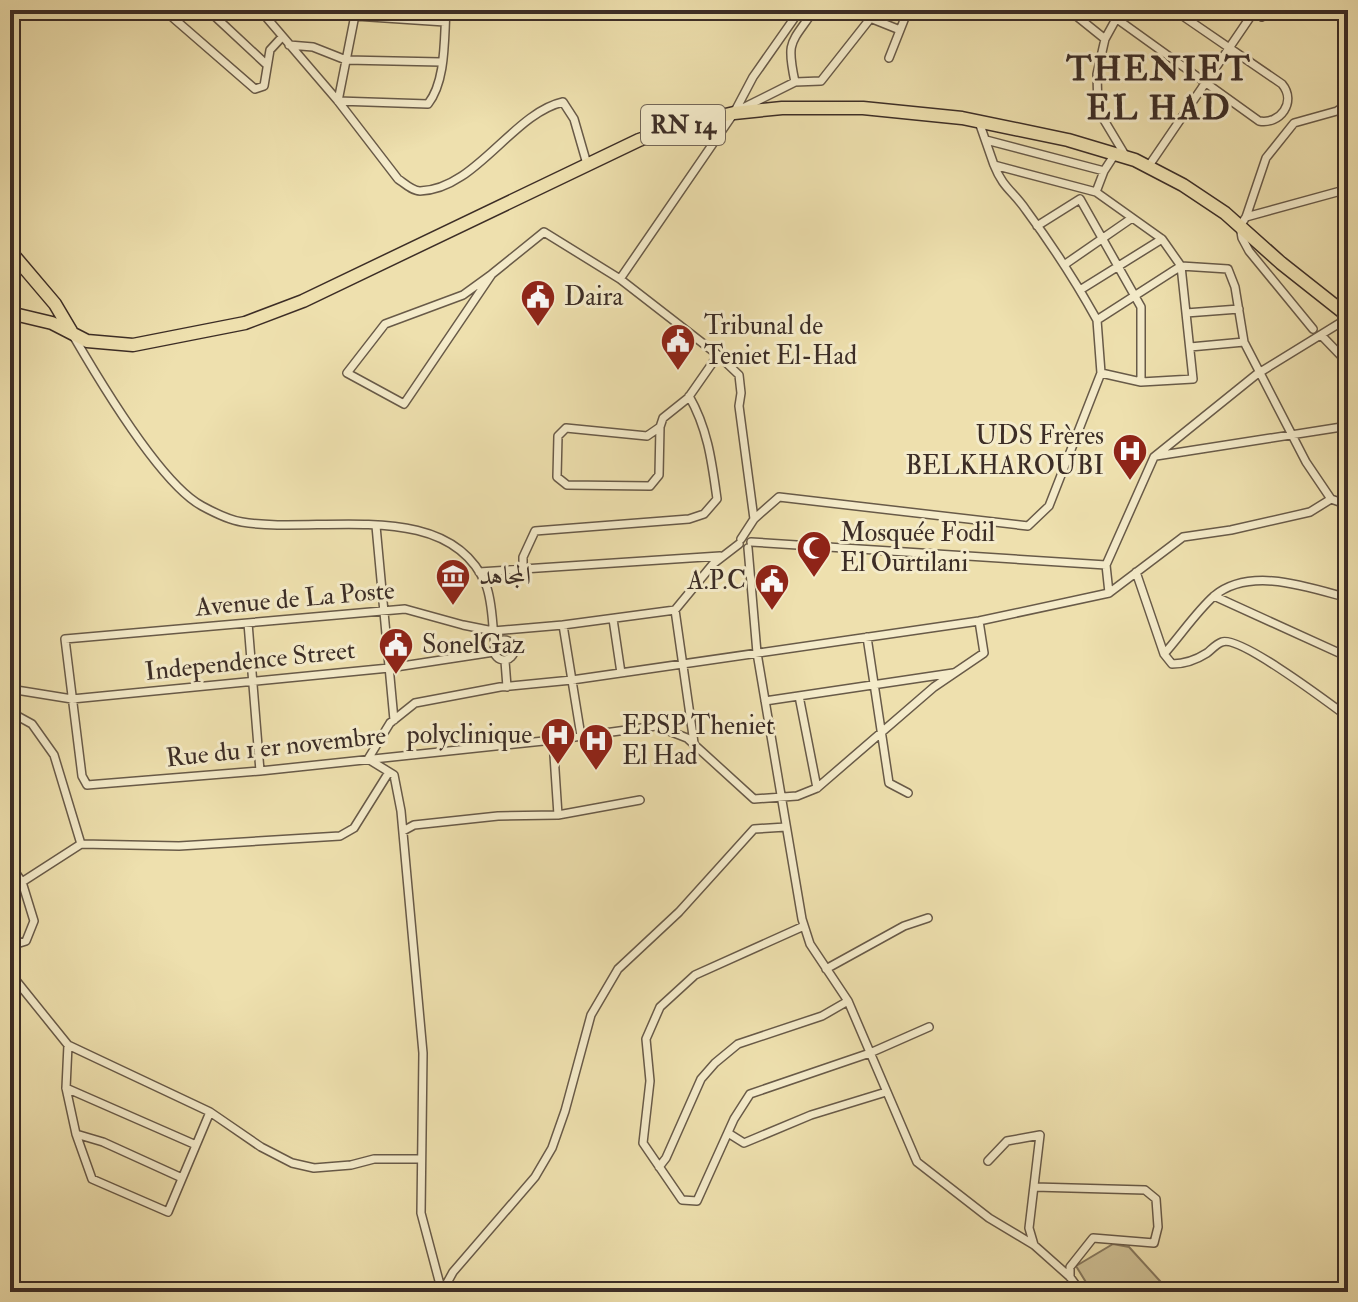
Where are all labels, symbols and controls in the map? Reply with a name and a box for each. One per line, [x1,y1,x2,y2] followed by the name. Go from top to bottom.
[1065,48,1252,130] district label: THENIET EL HAD
[641,105,725,145] road number: RN 14
[519,278,557,328] public building icon: Daira
[564,281,623,313] place label: Daira
[704,310,857,372] place label: Tribunal de Teniet El-Had
[659,322,697,372] public building icon: Tribunal de Teniet El-Had
[905,420,1104,482] place label: UDS Frères BELKHAROUBI
[1111,432,1149,482] hospital icon: UDS Frères BELKHAROUBI
[840,517,995,579] place label: Mosquée Fodil El Ourtilani
[795,529,833,579] mosque icon: Mosquée Fodil El Ourtilani
[434,557,472,607] museum icon: المجاهد
[479,560,531,592] place label: المجاهد
[753,562,791,612] public building icon: A.P.C
[686,565,746,597] place label: A.P.C
[193,574,396,624] street label: Avenue de La Poste
[377,626,415,676] public building icon: SonelGaz
[422,629,525,661] place label: SonelGaz
[143,634,357,689] street label: Independence Street
[622,710,774,772] place label: EPSP Theniet El Had
[539,716,577,766] hospital icon: polyclinique
[406,719,532,752] place label: polyclinique
[164,720,388,774] street label: Rue du 1 er novembre
[577,722,615,772] hospital icon: EPSP Theniet El Had

